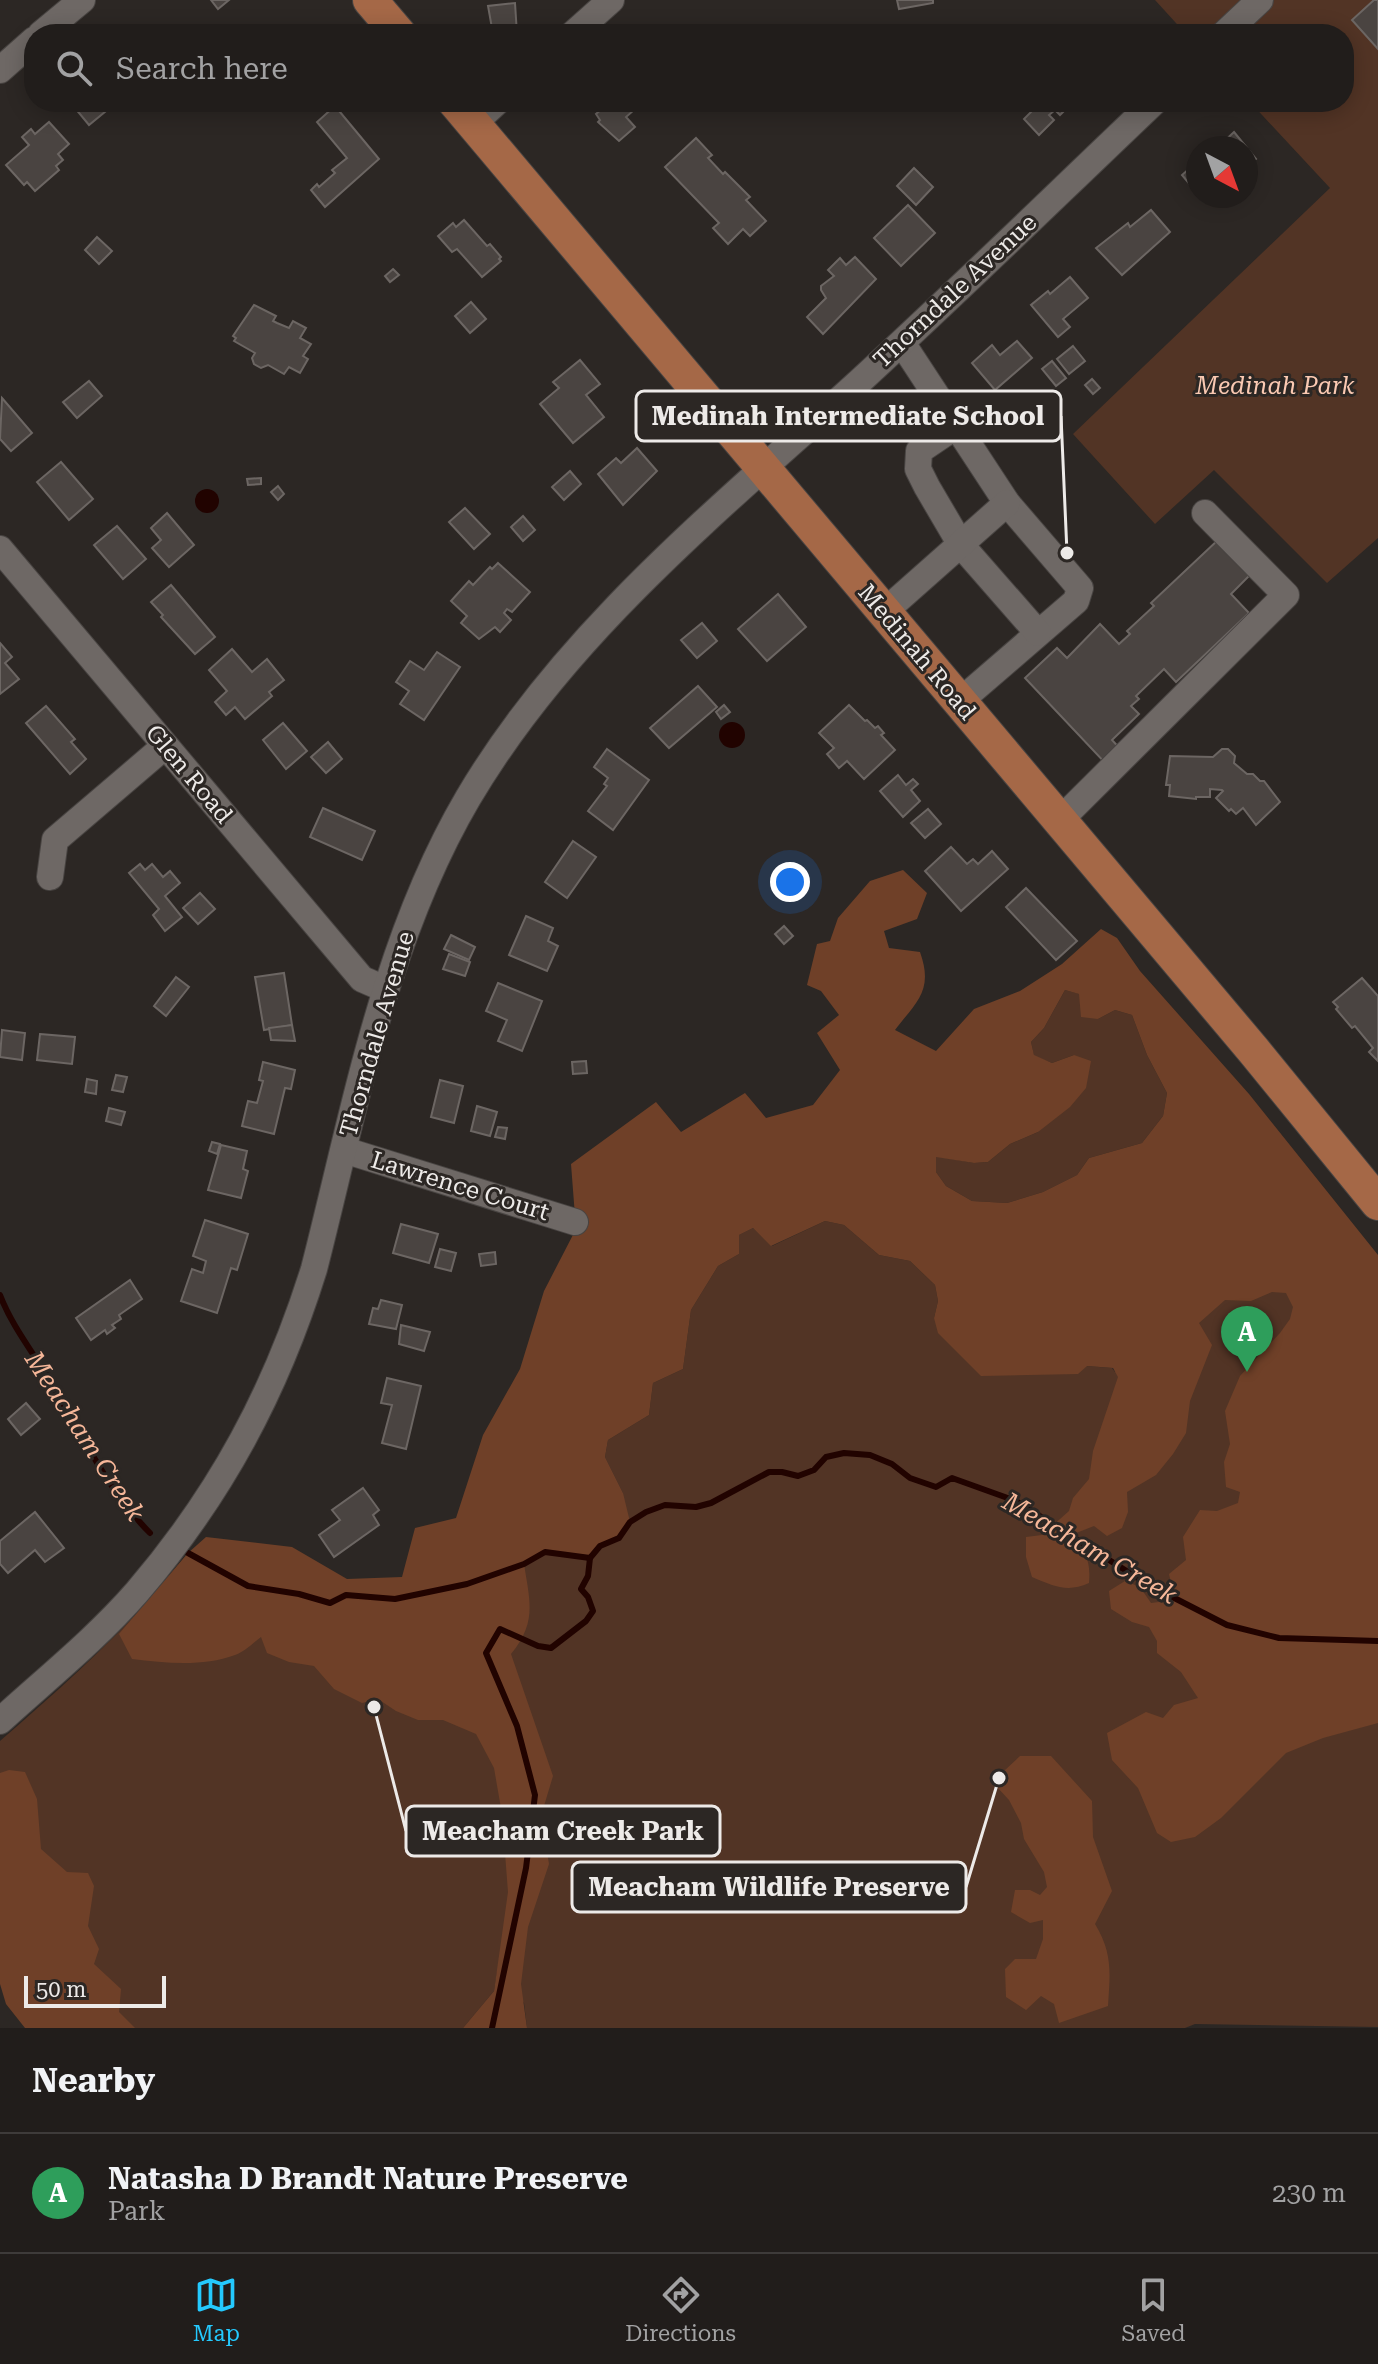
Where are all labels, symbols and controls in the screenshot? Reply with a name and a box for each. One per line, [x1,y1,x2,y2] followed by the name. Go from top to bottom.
[24,24,1354,112] search box
[52,46,96,90] icon: search
[116,51,288,86] text: Search here
[1186,136,1258,208] north arrow
[868,208,1042,374] street label: Thorndale Avenue
[1195,372,1354,400] park label: Medinah Park
[636,391,1061,441] callout: Medinah Intermediate School
[652,401,1045,431] text: Medinah Intermediate School
[852,579,982,725] street label: Medinah Road
[140,719,238,829] street label: Glen Road
[770,862,810,902] your location
[334,928,420,1140] street label: Thorndale Avenue
[368,1146,552,1226] street label: Lawrence Court
[1221,1306,1273,1372] pin: A
[18,1345,152,1527] water label: Meacham Creek
[997,1485,1183,1611] water label: Meacham Creek
[406,1806,720,1856] callout: Meacham Creek Park
[422,1816,704,1846] text: Meacham Creek Park
[572,1862,966,1912] callout: Meacham Wildlife Preserve
[588,1872,950,1902] text: Meacham Wildlife Preserve
[24,1972,166,2008] scale bar
[36,1977,86,2002] text: 50 m
[32,2060,155,2100] text: Nearby
[108,2161,628,2196] text: Natasha D Brandt Nature Preserve
[49,2178,67,2208] text: A
[1272,2178,1346,2208] text: 230 m
[108,2196,165,2226] text: Park
[193,2273,240,2346] tab: Map
[625,2273,736,2346] tab: Directions
[1121,2273,1185,2346] tab: Saved

